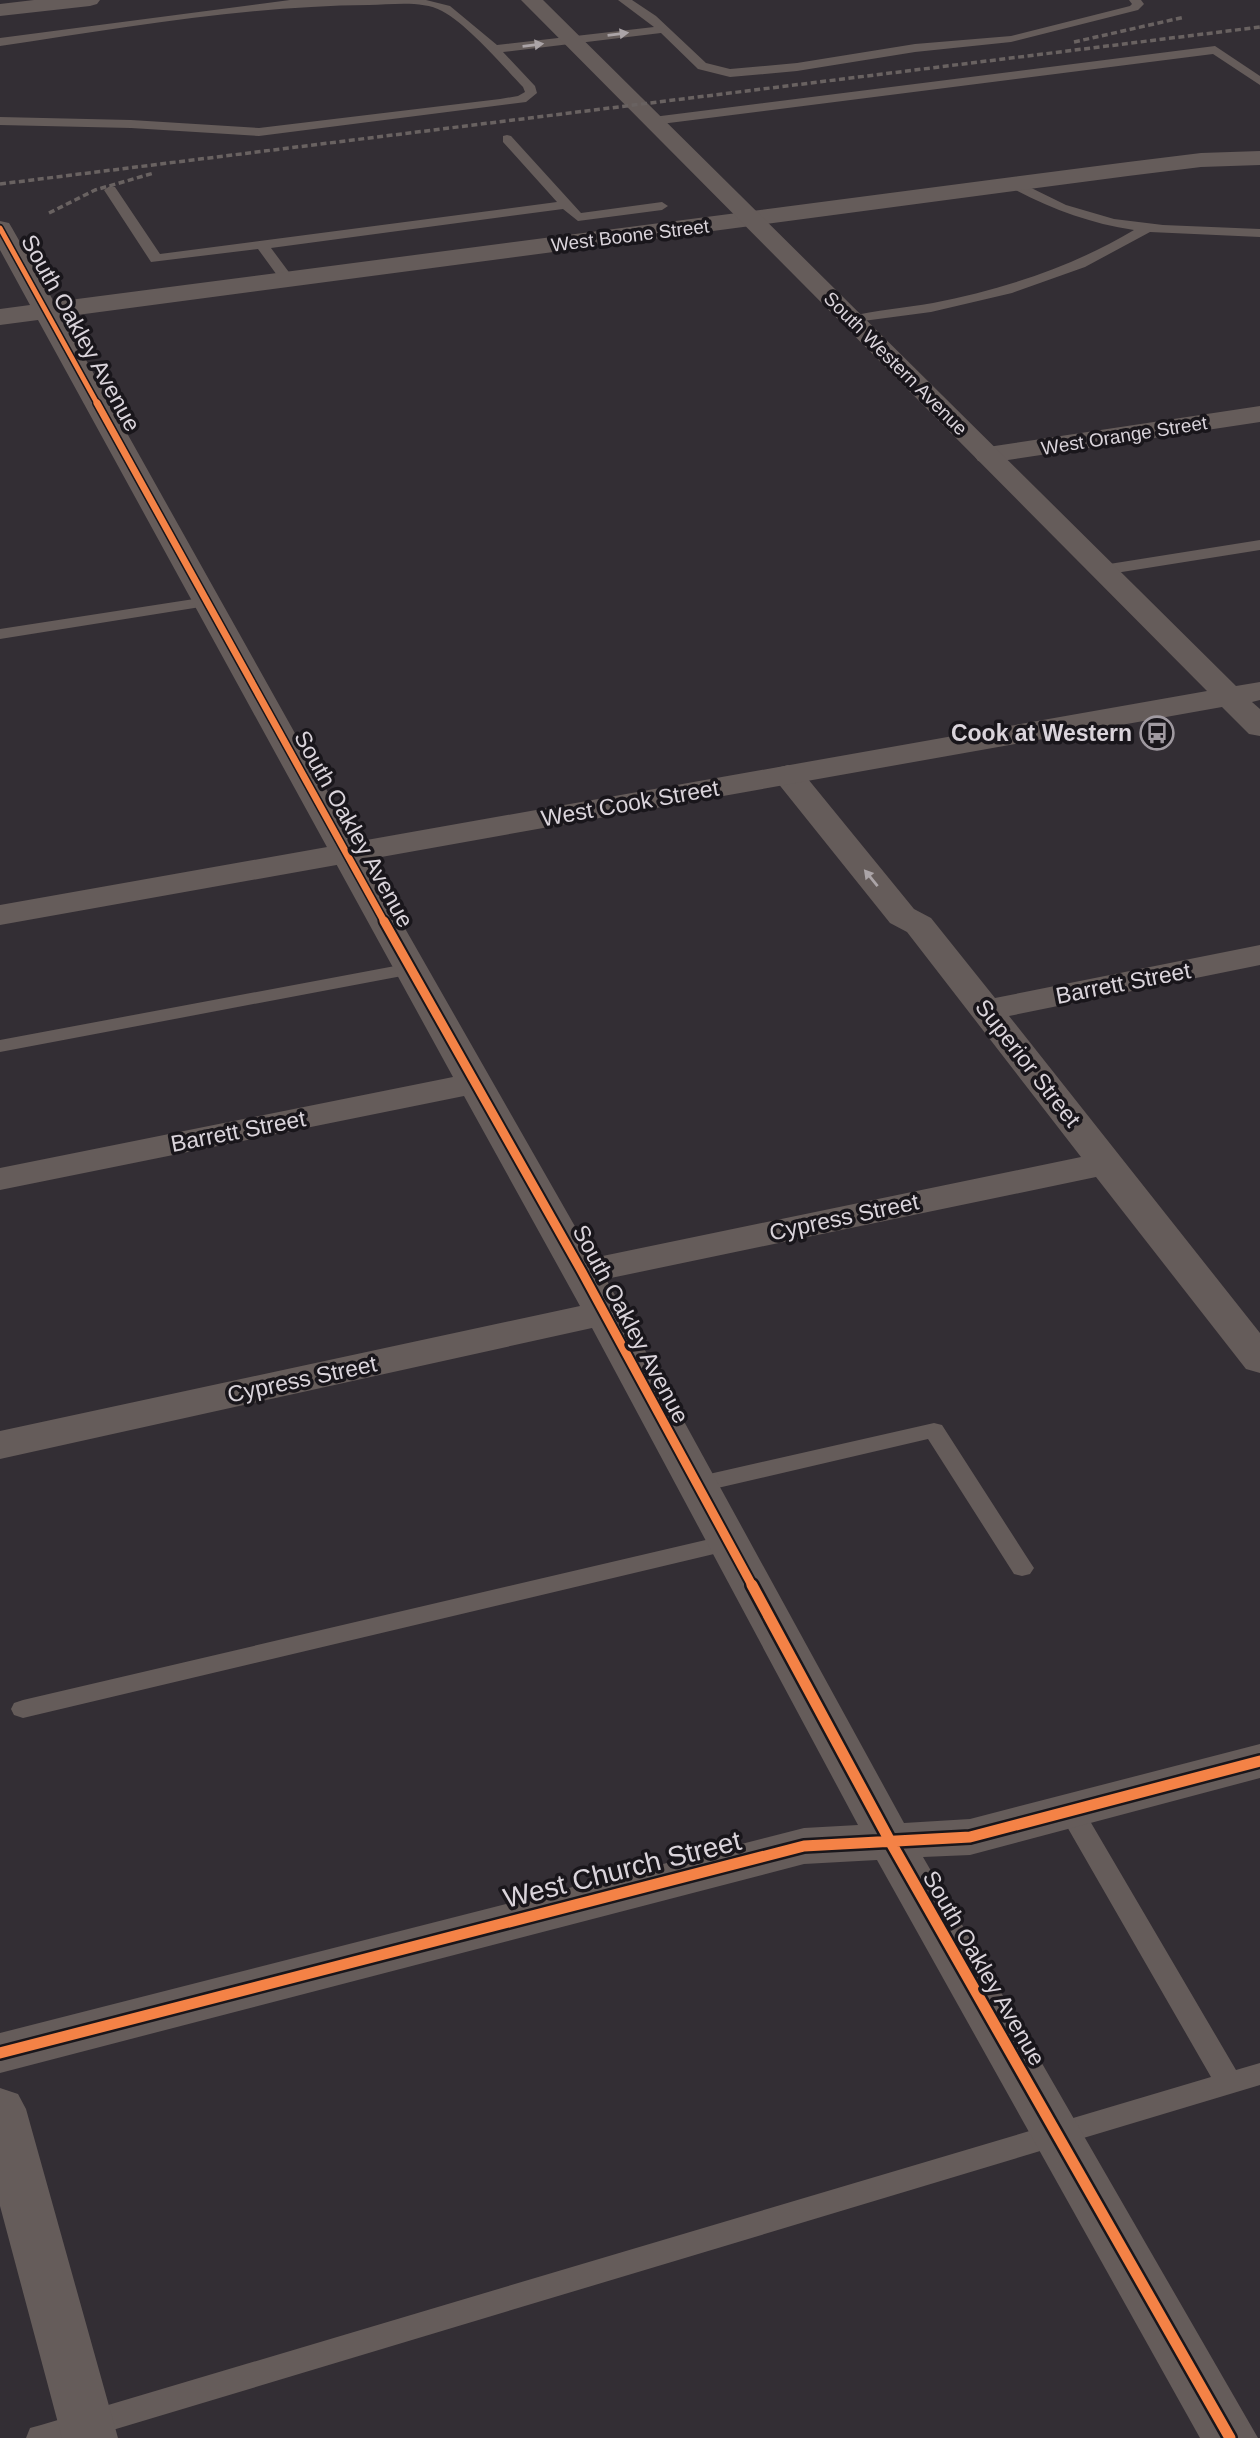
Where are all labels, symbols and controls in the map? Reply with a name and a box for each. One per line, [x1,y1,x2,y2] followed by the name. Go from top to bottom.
[607,29,629,40] one-way arrow
[522,39,544,50] one-way arrow
[550,215,711,256] street label: West Boone Street
[16,230,146,436] street label: South Oakley Avenue
[820,287,972,439] street label: South Western Avenue
[1040,412,1209,459] street label: West Orange Street
[1138,714,1176,752] bus stop icon: Cook at Western
[951,720,1132,746] place label: Cook at Western
[289,726,419,932] street label: South Oakley Avenue
[539,774,721,831] street label: West Cook Street
[864,870,879,888] one-way arrow
[1053,957,1193,1009] street label: Barrett Street
[970,994,1086,1132] street label: Superior Street
[168,1105,308,1157] street label: Barrett Street
[767,1188,922,1246] street label: Cypress Street
[568,1220,694,1428] street label: South Oakley Avenue
[225,1350,380,1408] street label: Cypress Street
[500,1825,744,1914] street label: West Church Street
[918,1866,1050,2070] street label: South Oakley Avenue

